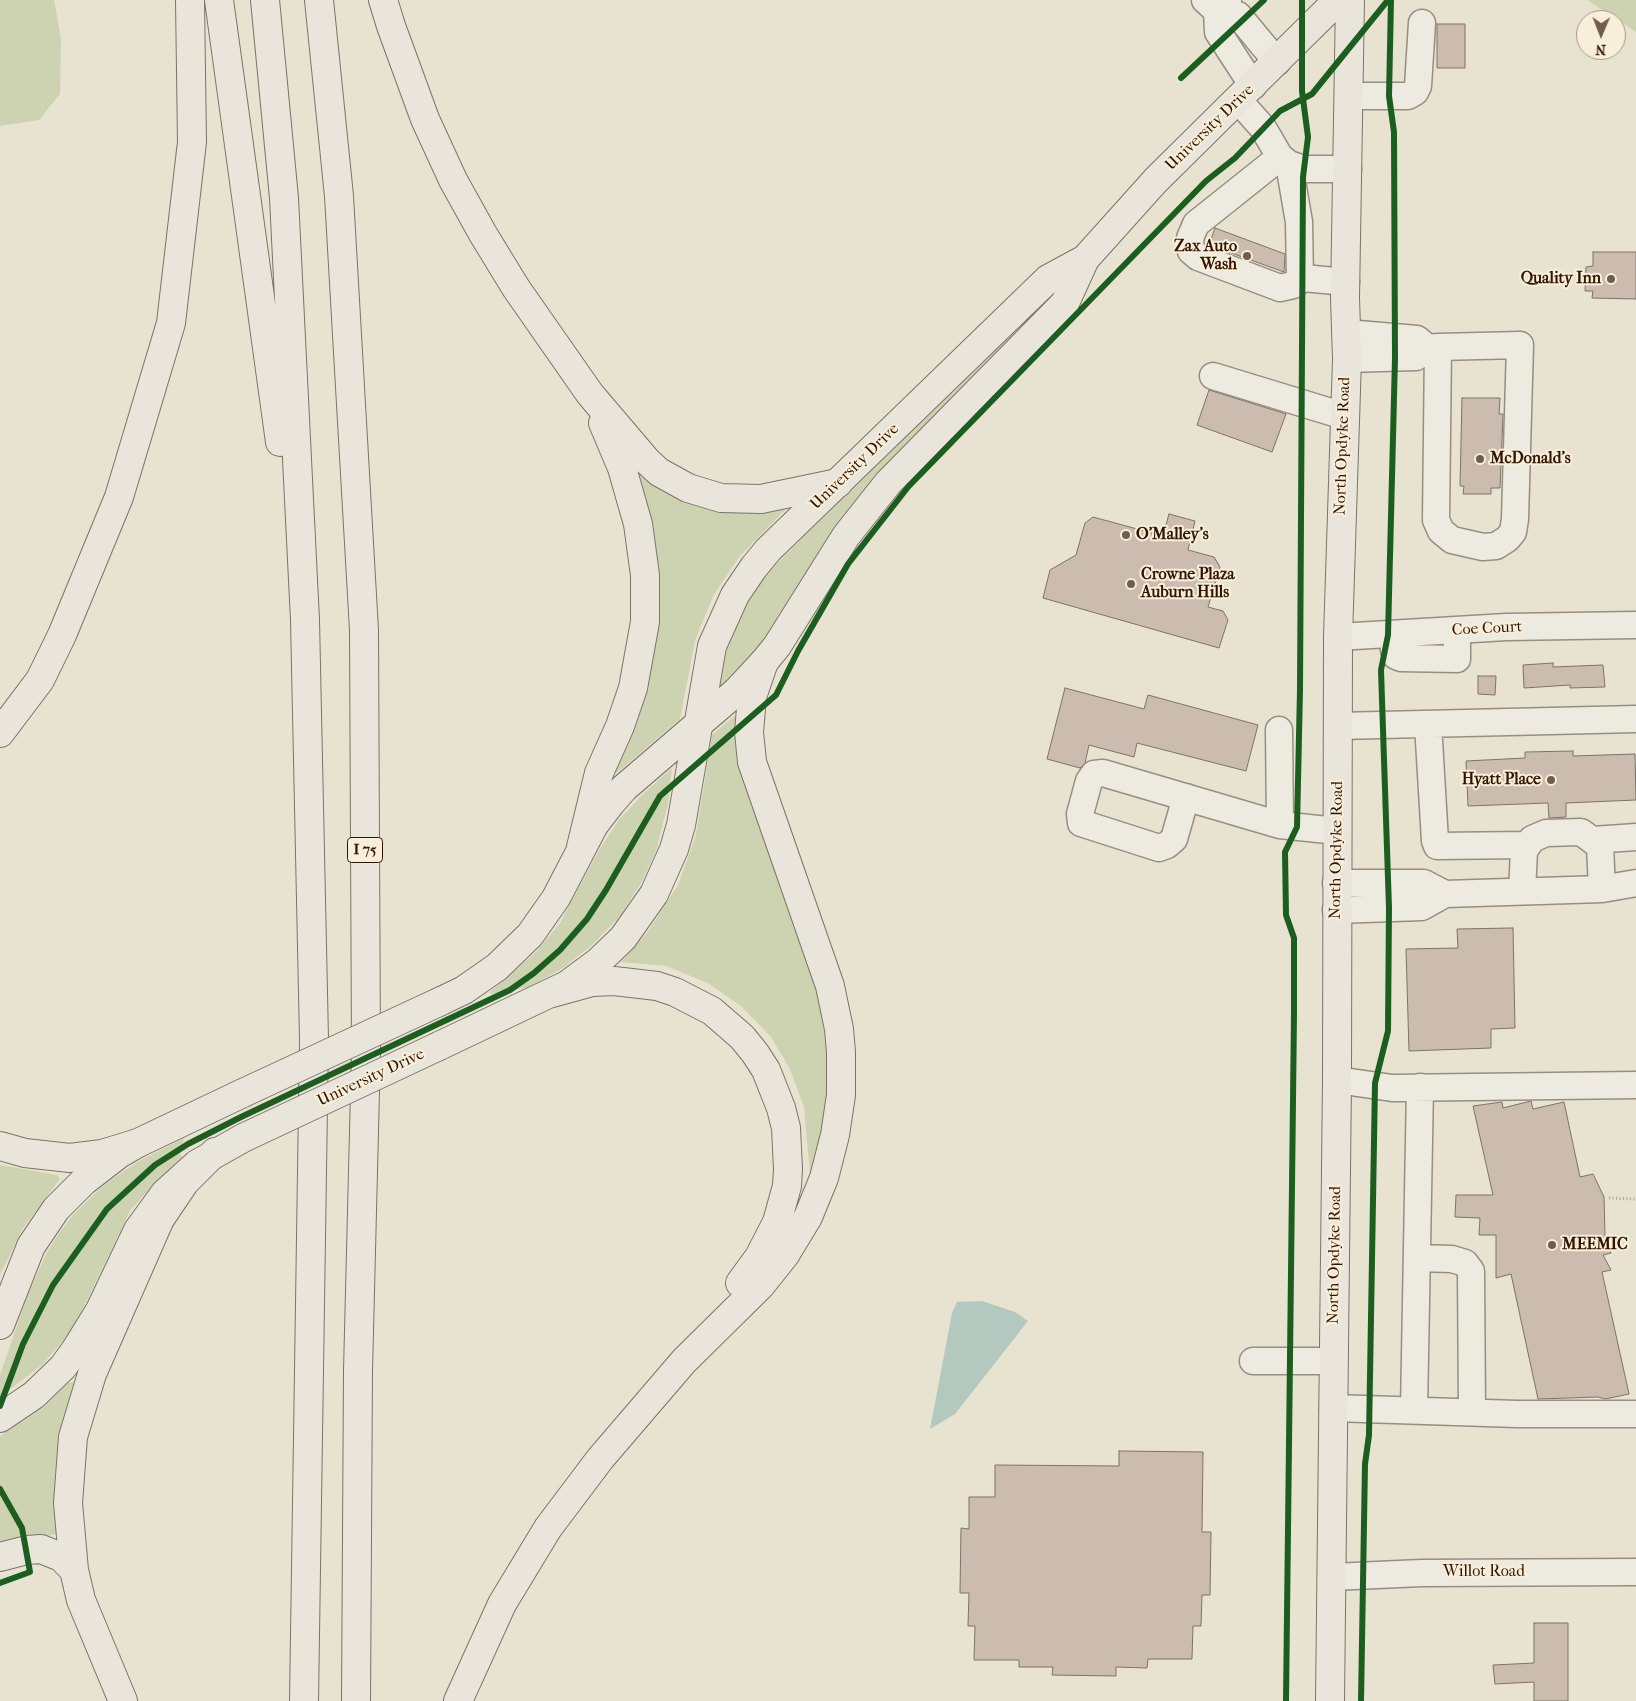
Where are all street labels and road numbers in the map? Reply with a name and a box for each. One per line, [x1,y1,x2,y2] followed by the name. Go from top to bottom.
[1162,81,1258,175] street label: University Drive
[1331,377,1355,515] street label: North Opdyke Road
[807,420,903,514] street label: University Drive
[1451,618,1523,640] street label: Coe Court
[1326,781,1348,919] street label: North Opdyke Road
[348,838,382,862] road number: I 75
[314,1045,428,1111] street label: University Drive
[1324,1186,1346,1324] street label: North Opdyke Road
[1443,1562,1525,1582] street label: Willot Road

